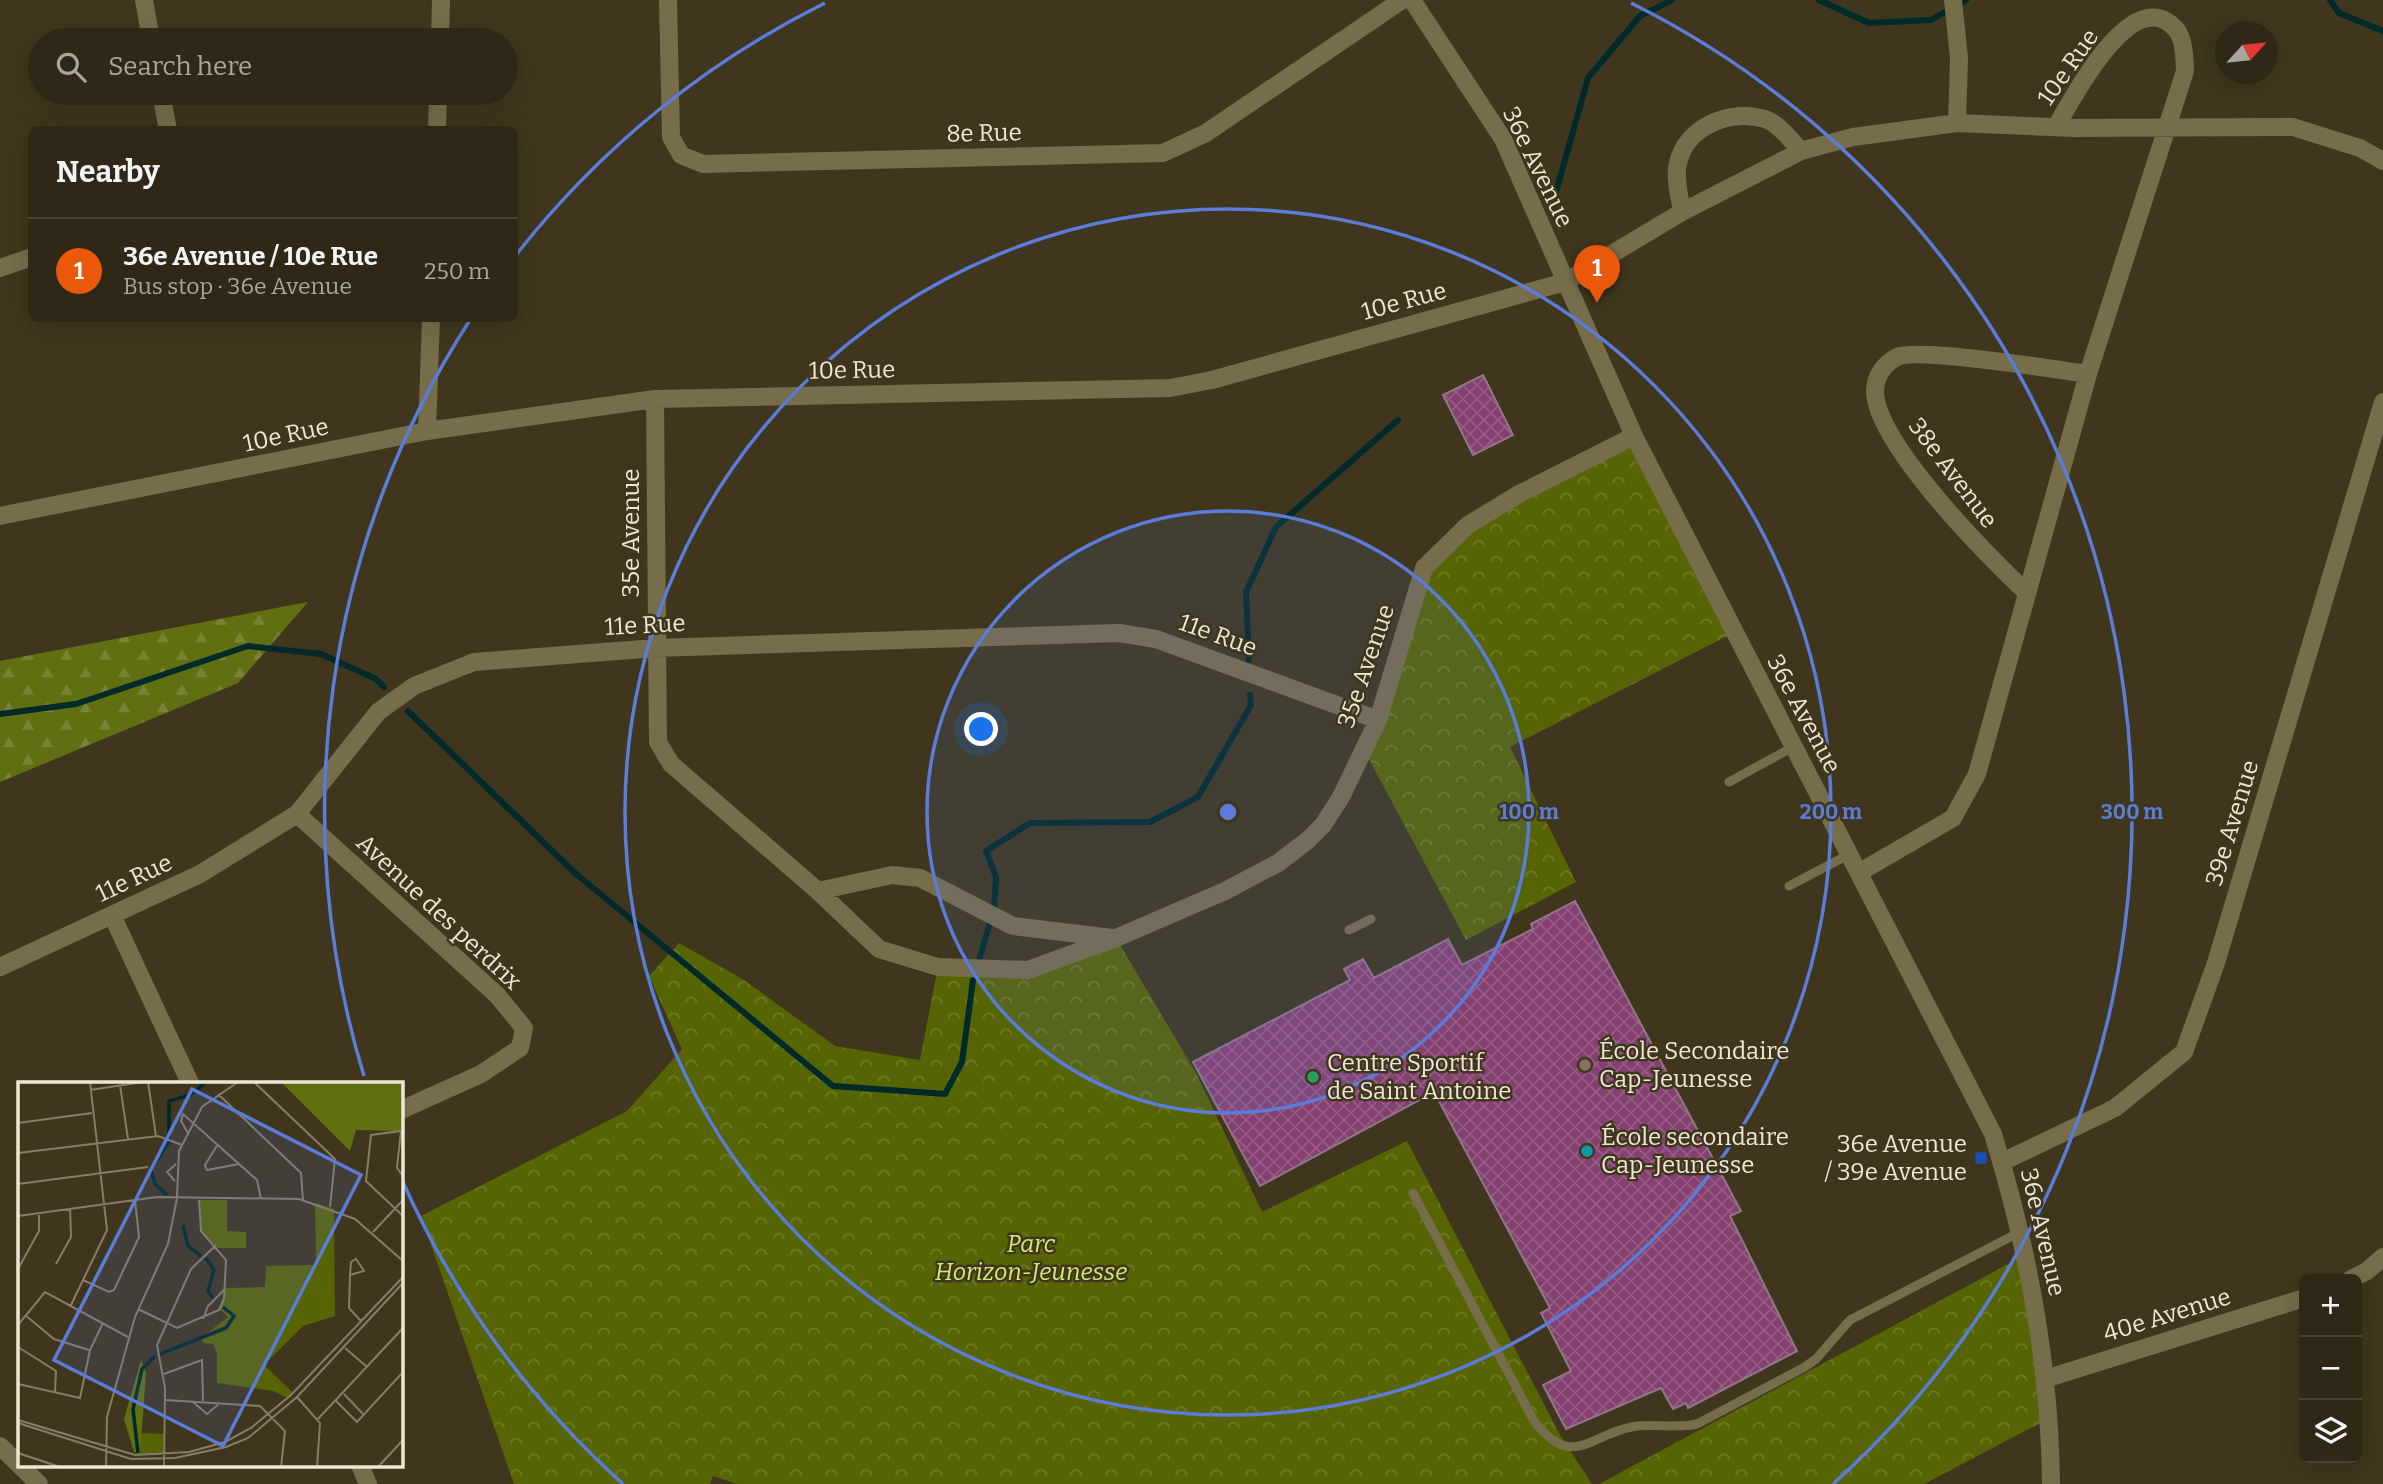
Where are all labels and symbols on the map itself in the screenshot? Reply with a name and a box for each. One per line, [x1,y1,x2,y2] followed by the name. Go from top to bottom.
[2215,21,2278,84] north arrow
[2032,24,2104,110] street label: 10e Rue
[1497,102,1579,232] street label: 36e Avenue
[946,118,1022,148] street label: 8e Rue
[1574,245,1620,303] pin: 1
[1359,276,1449,326] street label: 10e Rue
[809,355,895,385] street label: 10e Rue
[241,412,331,458] street label: 10e Rue
[1903,413,2003,533] street label: 38e Avenue
[617,469,645,597] street label: 35e Avenue
[1332,601,1400,731] street label: 35e Avenue
[1175,608,1261,662] street label: 11e Rue
[604,609,686,641] street label: 11e Rue
[1761,650,1847,778] street label: 36e Avenue
[964,712,998,746] your location
[2200,757,2264,889] street label: 39e Avenue
[1499,799,1559,825] text: 100 m
[1800,799,1862,825] text: 200 m
[2101,799,2163,825] text: 300 m
[1216,800,1240,824] centre of rings
[351,829,527,995] street label: Avenue des perdrix
[91,848,177,908] street label: 11e Rue
[1599,1036,1790,1093] place label: École Secondaire Cap-Jeunesse
[1327,1049,1511,1105] place label: Centre Sportif de Saint Antoine
[1577,1057,1593,1073] marker: École Secondaire Cap-Jeunesse
[1305,1069,1321,1085] marker: Centre Sportif de Saint Antoine
[18,1082,402,1466] inset map
[1601,1122,1789,1179] place label: École secondaire Cap-Jeunesse
[1825,1130,1967,1186] place label: 36e Avenue / 39e Avenue
[1579,1143,1595,1159] marker: École secondaire Cap-Jeunesse
[1973,1150,1989,1166] marker: 36e Avenue / 39e Avenue
[2015,1165,2071,1299] street label: 36e Avenue
[935,1230,1127,1286] park label: Parc Horizon-Jeunesse
[2100,1282,2234,1348] street label: 40e Avenue

